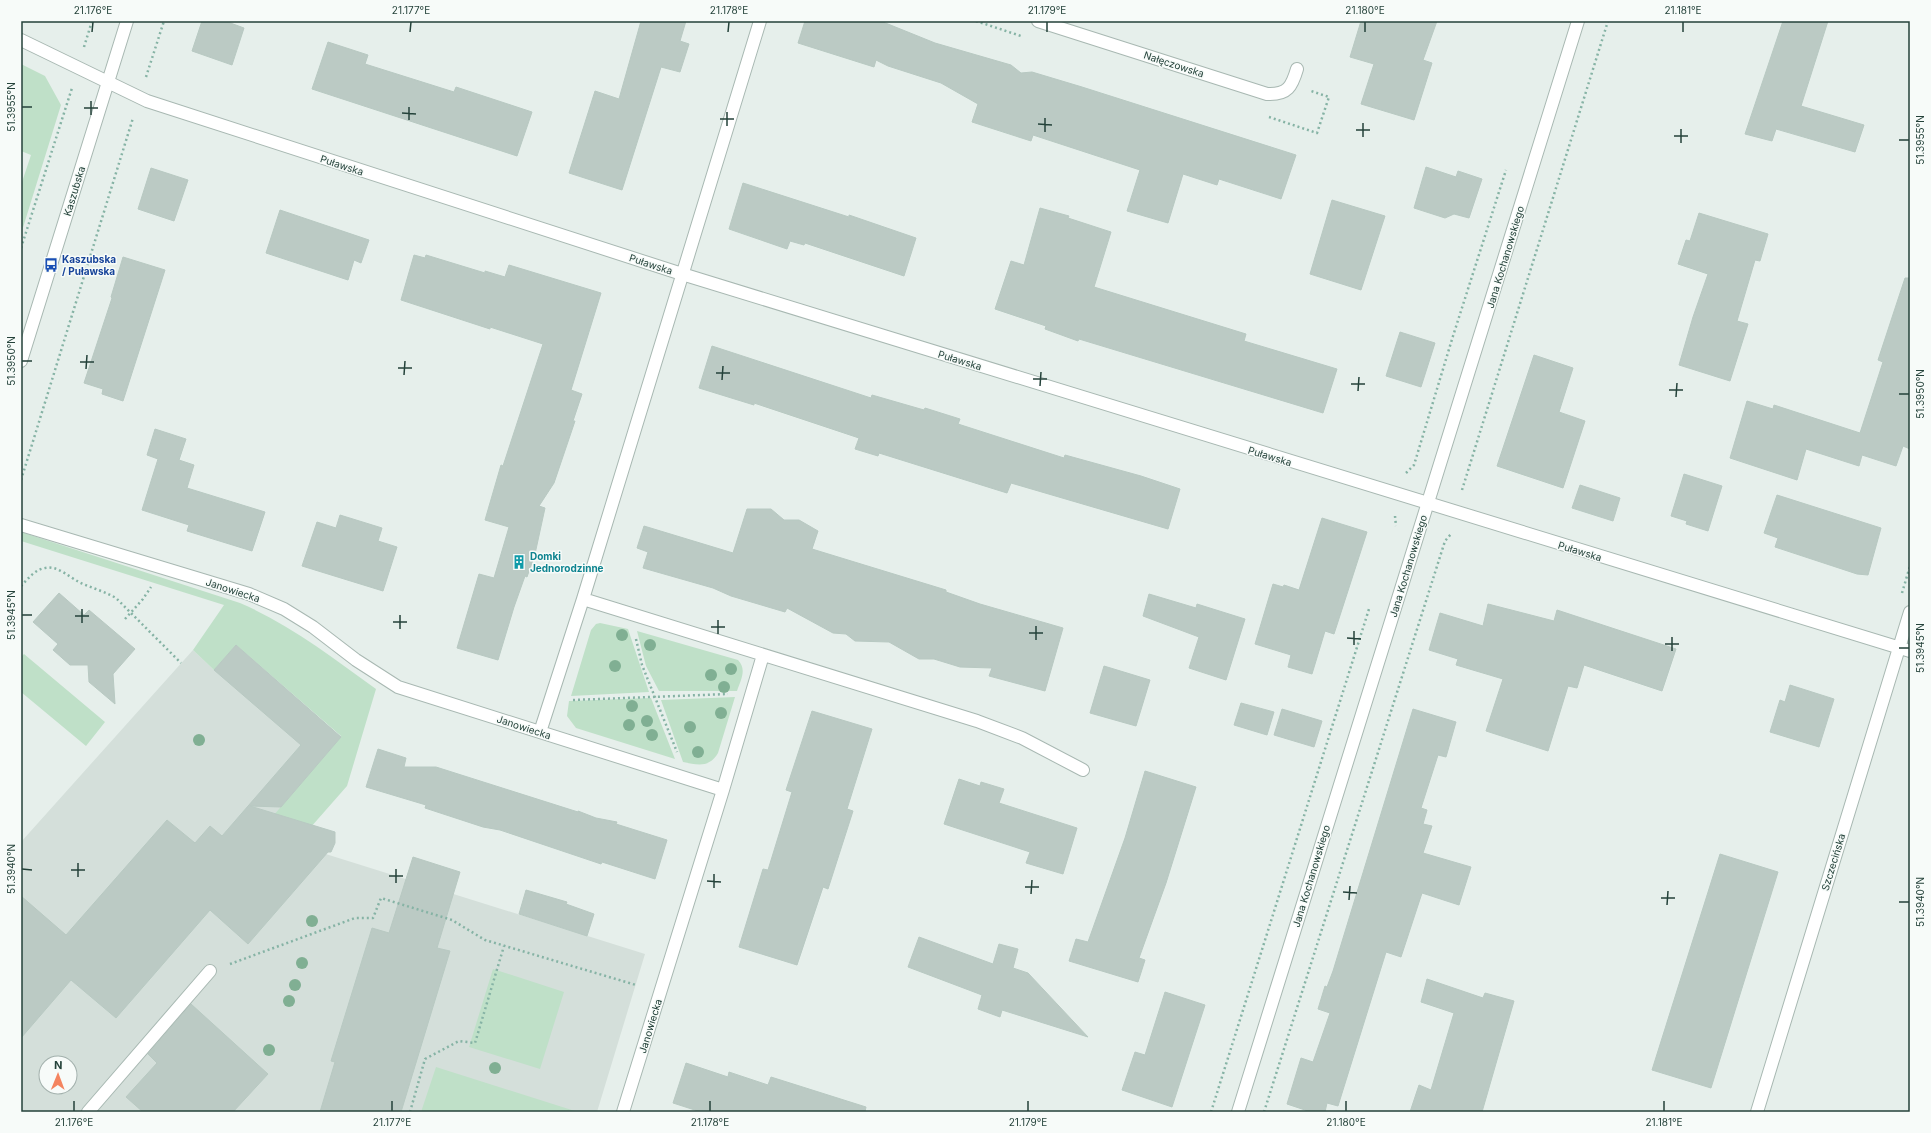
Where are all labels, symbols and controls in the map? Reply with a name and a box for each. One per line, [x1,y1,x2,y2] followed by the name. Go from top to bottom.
[74,4,112,16] text: 21.176°E
[392,4,430,16] text: 21.177°E
[710,4,748,16] text: 21.178°E
[1028,4,1066,16] text: 21.179°E
[1345,4,1385,16] text: 21.180°E
[1664,4,1702,16] text: 21.181°E
[1142,49,1206,79] street label: Nałęczowska
[5,82,17,132] text: 51.3955°N
[1914,115,1926,165] text: 51.3955°N
[319,152,365,178] street label: Puławska
[61,165,87,217] street label: Kaszubska
[1484,204,1526,310] street label: Jana Kochanowskiego
[628,251,674,277] street label: Puławska
[62,253,116,277] place label: Kaszubska / Puławska
[43,257,59,273] bus stop icon: Kaszubska / Puławska
[5,336,17,386] text: 51.3950°N
[937,348,983,372] street label: Puławska
[1914,369,1926,419] text: 51.3950°N
[1247,444,1293,468] street label: Puławska
[1387,513,1429,619] street label: Jana Kochanowskiego
[1557,539,1603,563] street label: Puławska
[530,550,604,574] place label: Domki Jednorodzinne
[511,554,527,570] building icon: Domki Jednorodzinne
[204,576,262,604] street label: Janowiecka
[5,590,17,640] text: 51.3945°N
[1914,623,1926,673] text: 51.3945°N
[495,713,553,741] street label: Janowiecka
[1290,823,1332,929] street label: Jana Kochanowskiego
[1819,832,1847,892] street label: Szczecińska
[5,844,17,894] text: 51.3940°N
[1914,877,1926,927] text: 51.3940°N
[636,997,664,1055] street label: Janowiecka
[38,1055,78,1095] north arrow
[54,1058,62,1072] text: N
[55,1116,93,1128] text: 21.176°E
[373,1116,411,1128] text: 21.177°E
[691,1116,729,1128] text: 21.178°E
[1009,1116,1047,1128] text: 21.179°E
[1326,1116,1366,1128] text: 21.180°E
[1645,1116,1683,1128] text: 21.181°E

